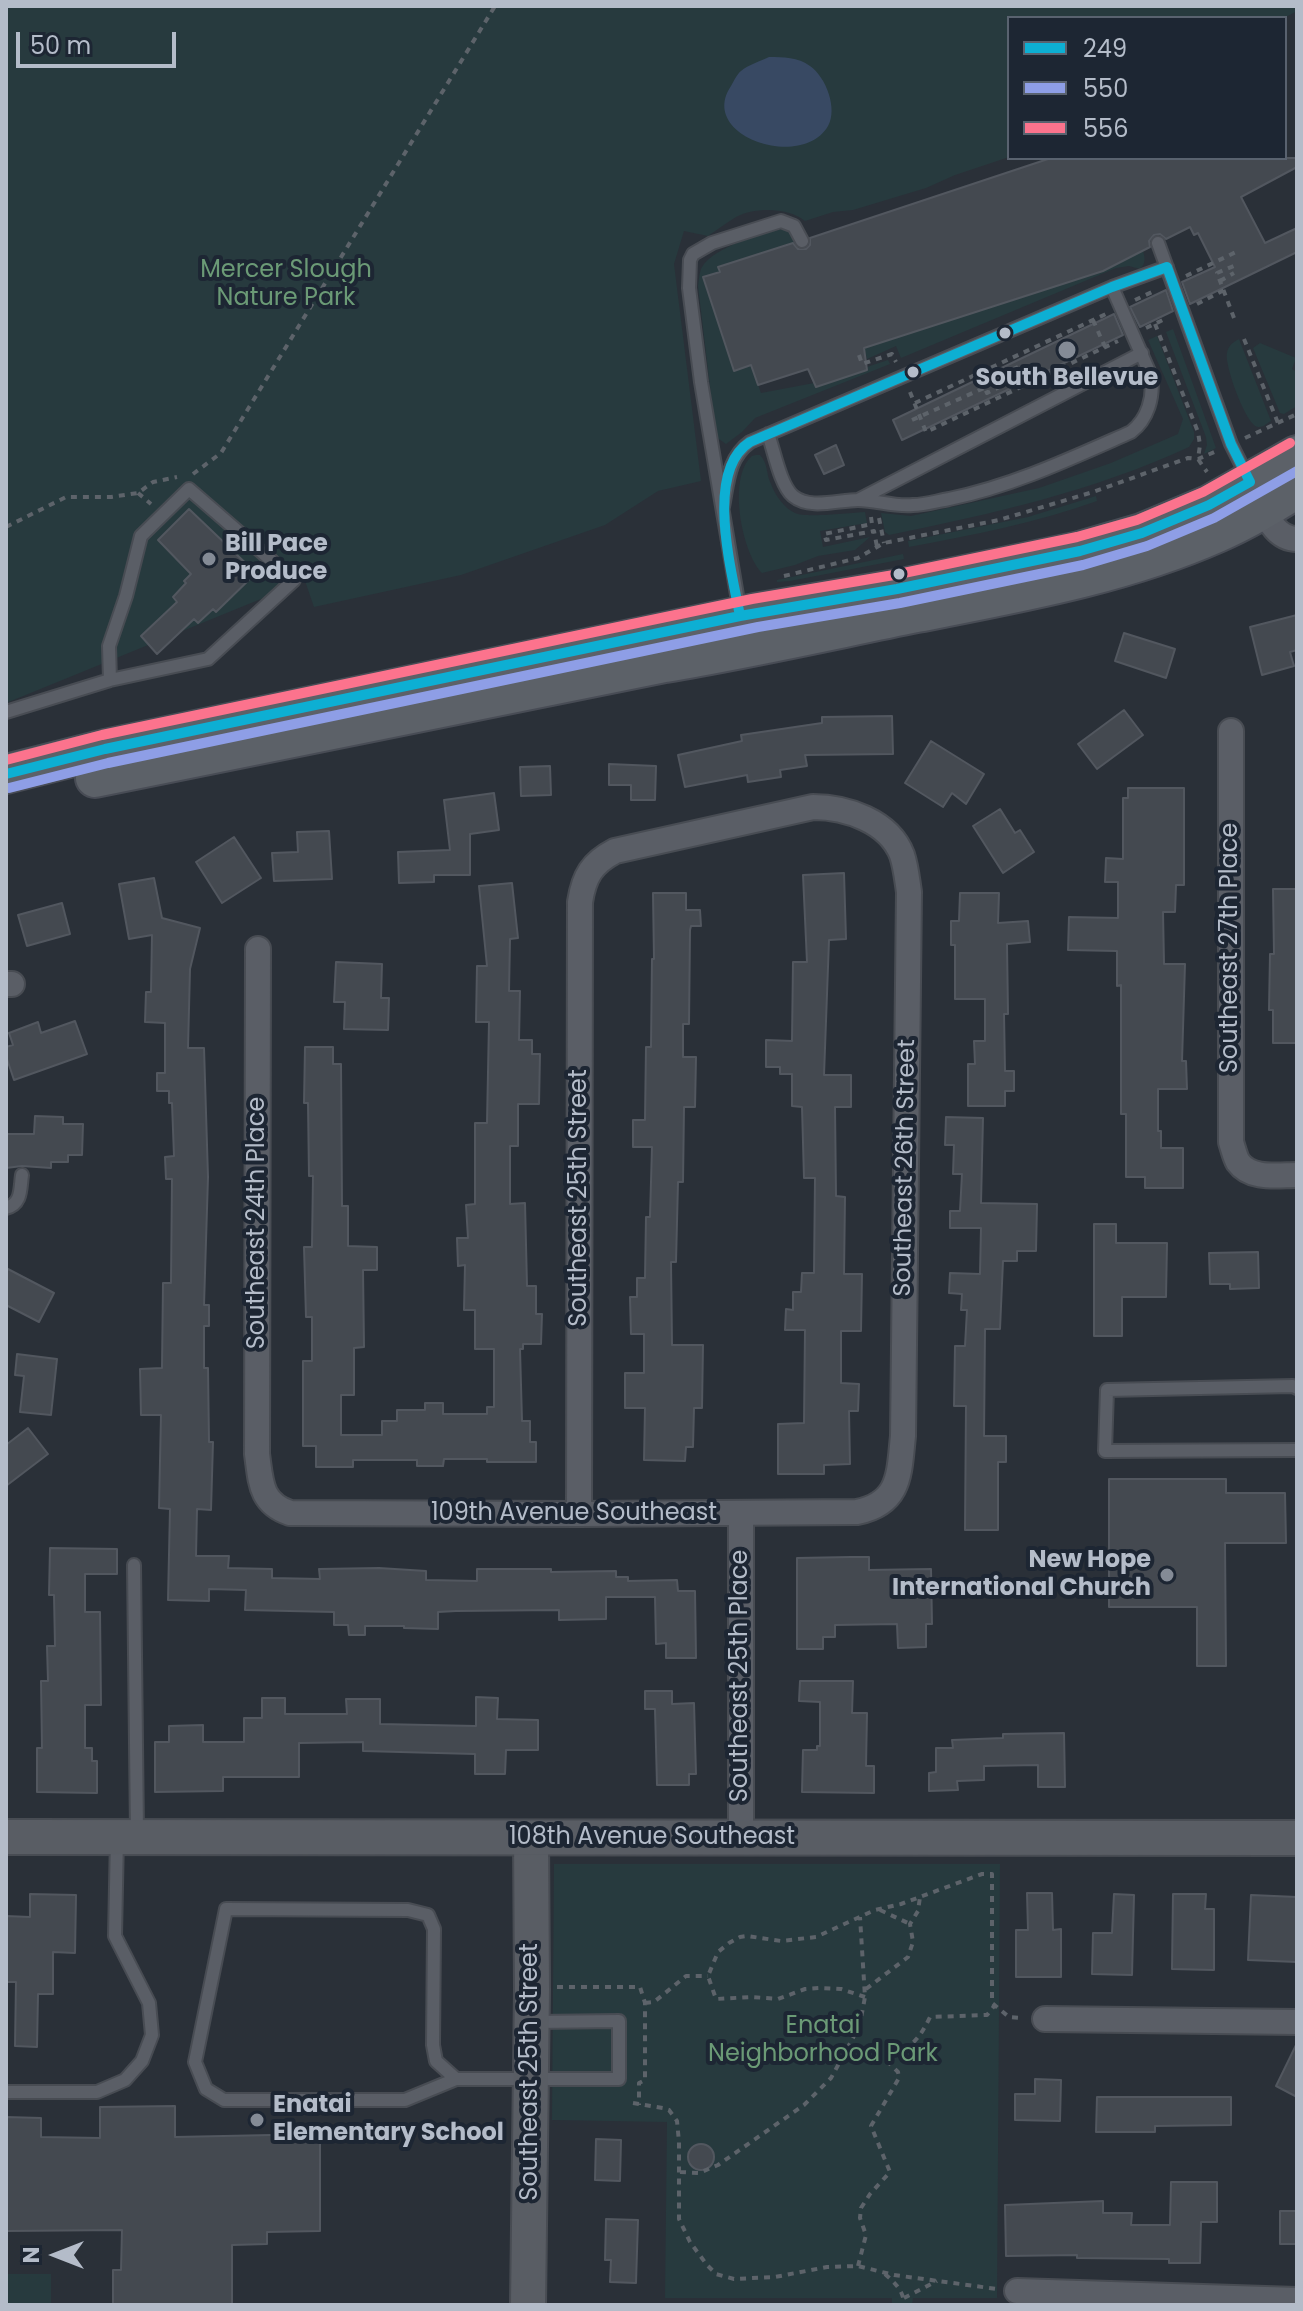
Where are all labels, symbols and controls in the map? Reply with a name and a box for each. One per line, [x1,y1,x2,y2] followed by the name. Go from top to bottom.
[20,16,180,66] scale bar
[1007,16,1287,160] legend
[30,29,91,62] text: 50 m
[1083,32,1127,65] text: 249
[1083,72,1128,105] text: 550
[1083,112,1128,145] text: 556
[200,257,372,313] park label: Mercer Slough Nature Park
[997,325,1013,341] unlabelled marker
[1056,339,1078,361] marker: South Bellevue
[905,364,921,380] unlabelled marker
[976,365,1158,393] place label: South Bellevue
[225,531,328,587] place label: Bill Pace Produce
[200,550,218,568] marker: Bill Pace Produce
[891,566,907,582] unlabelled marker
[1217,823,1245,1073] street label: Southeast 27th Place
[889,1039,923,1297] street label: Southeast 26th Street
[566,1069,594,1327] street label: Southeast 25th Street
[244,1097,272,1349] street label: Southeast 24th Place
[431,1500,717,1528] street label: 109th Avenue Southeast
[892,1547,1151,1603] place label: New Hope International Church
[727,1550,755,1802] street label: Southeast 25th Place
[1158,1566,1176,1584] marker: New Hope International Church
[509,1824,795,1852] street label: 108th Avenue Southeast
[517,1943,545,2201] street label: Southeast 25th Street
[708,2013,938,2069] park label: Enatai Neighborhood Park
[273,2092,504,2148] place label: Enatai Elementary School
[248,2111,266,2129] marker: Enatai Elementary School
[16,2215,96,2295] north arrow
[16,2247,47,2263] text: N

